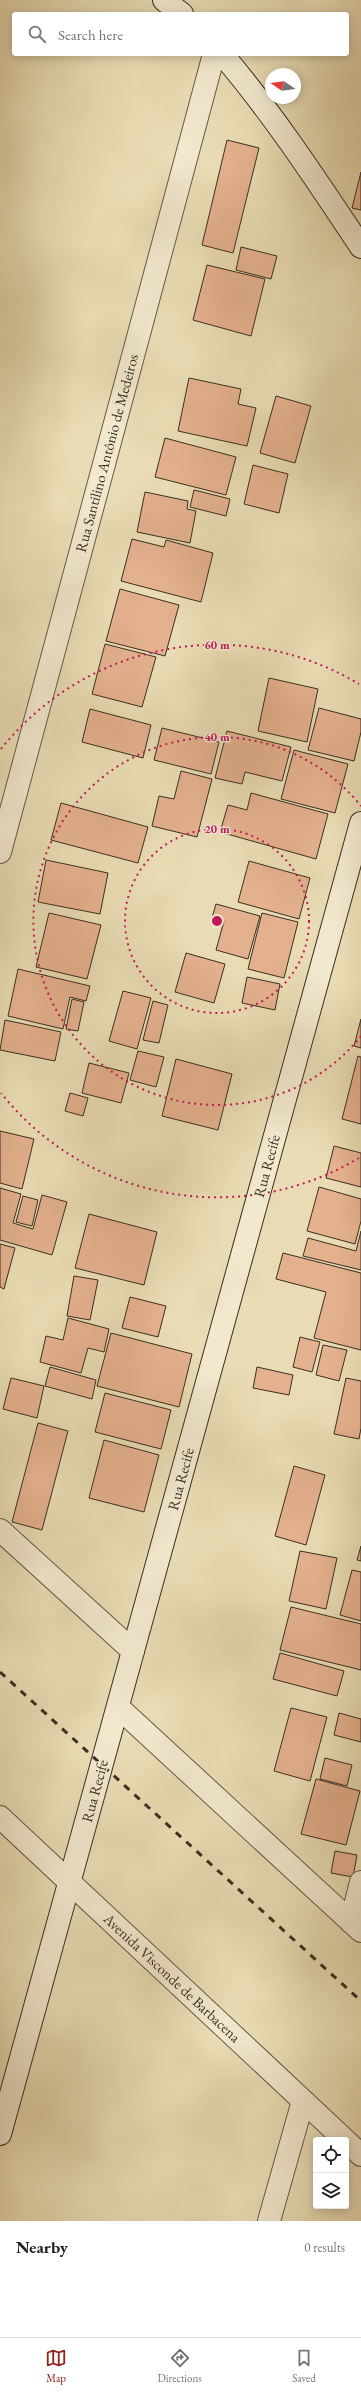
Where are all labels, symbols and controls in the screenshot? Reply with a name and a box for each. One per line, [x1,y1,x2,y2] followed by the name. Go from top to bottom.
[12,12,349,56] search box
[26,23,48,45] icon: search
[58,25,123,44] text: Search here
[265,68,301,104] north arrow
[71,351,142,554] street label: Rua Santilino Antônio de Medeiros
[204,637,230,653] text: 60 m
[204,729,230,745] text: 40 m
[204,821,230,837] text: 20 m
[210,914,224,928] centre of rings
[249,1132,284,1199] street label: Rua Recife
[163,1445,198,1512] street label: Rua Recife
[77,1757,112,1824] street label: Rua Recife
[99,1908,245,2046] street label: Avenida Visconde de Barbacena
[313,2137,349,2209] map controls
[313,2137,349,2173] button: locate
[313,2173,349,2209] button: layers
[16,2236,68,2258] text: Nearby
[304,2239,345,2256] text: 0 results
[45,2347,67,2385] tab: Map
[158,2347,202,2385] tab: Directions
[292,2347,316,2385] tab: Saved

